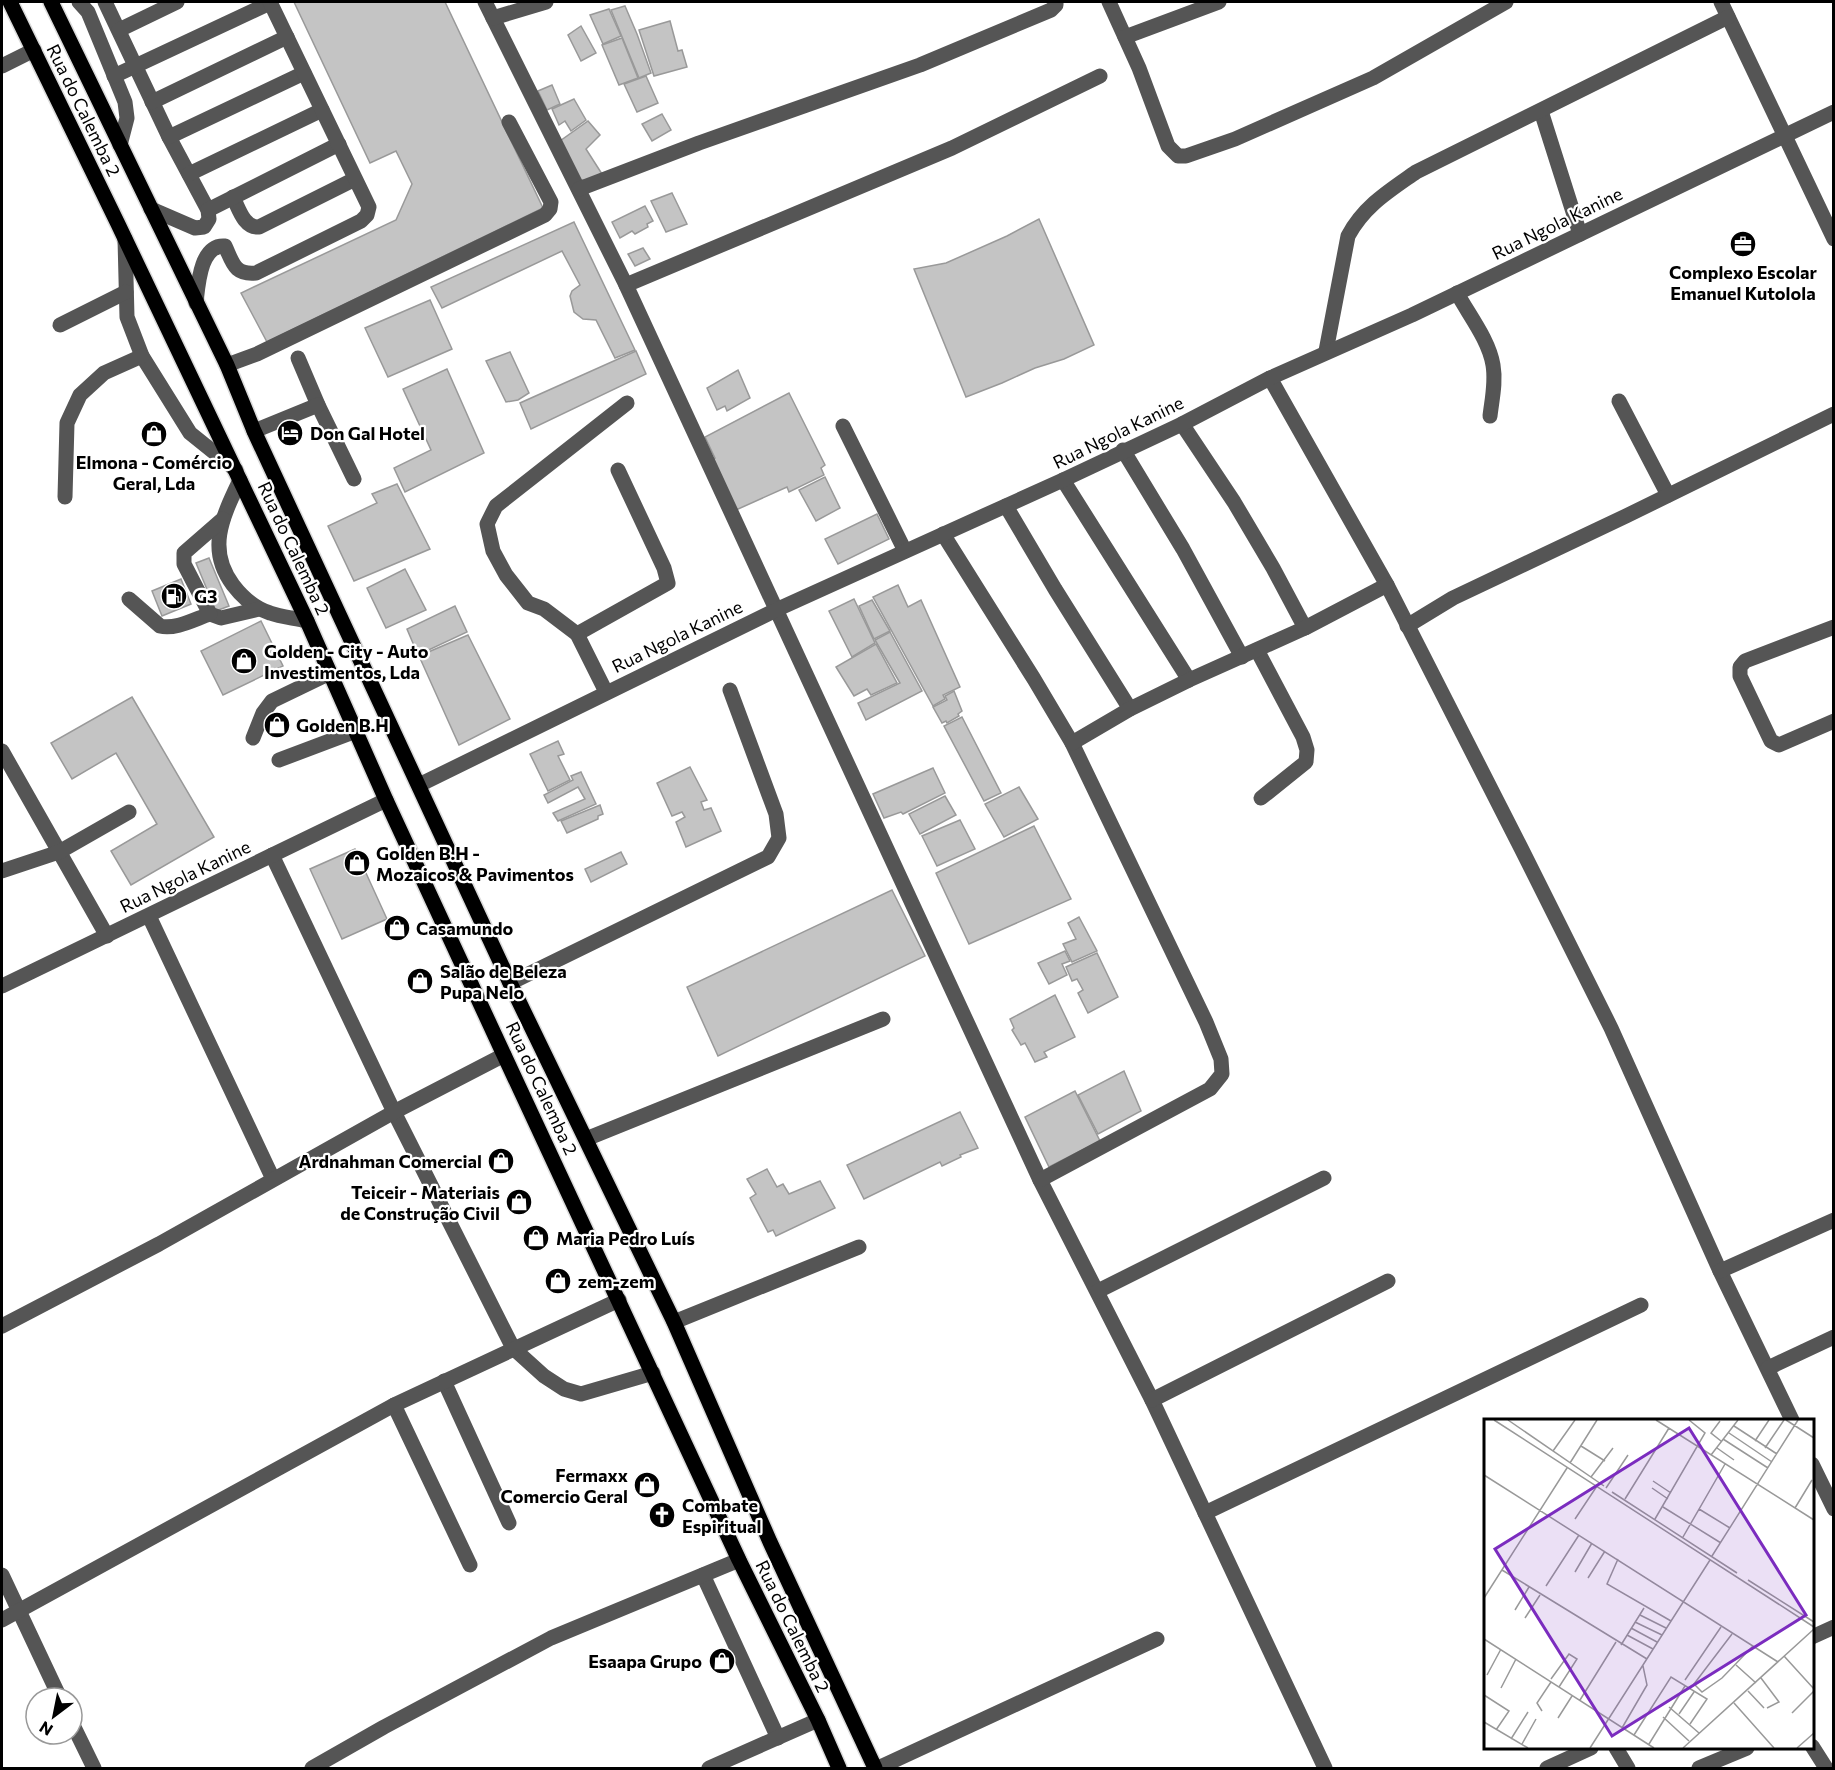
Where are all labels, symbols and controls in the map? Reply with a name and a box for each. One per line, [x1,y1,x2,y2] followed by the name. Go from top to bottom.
[42,40,126,180] street label: Rua do Calemba 2
[1488,182,1626,264] street label: Rua Ngola Kanine
[1728,229,1758,259] office icon: Complexo Escolar Emanuel Kutolola
[1669,261,1818,304] place label: Complexo Escolar Emanuel Kutolola
[1049,391,1187,473] street label: Rua Ngola Kanine
[275,418,305,448] hotel icon: Don Gal Hotel
[139,419,169,449] shop icon: Elmona - Comércio Geral, Lda
[310,422,425,444] place label: Don Gal Hotel
[76,451,232,494] place label: Elmona - Comércio Geral, Lda
[253,478,335,618] street label: Rua do Calemba 2
[159,581,189,611] fuel station icon: G3
[194,585,218,607] place label: G3
[608,595,746,677] street label: Rua Ngola Kanine
[264,640,429,683] place label: Golden - City - Auto Investimentos, Lda
[229,646,259,676] shop icon: Golden - City - Auto Investimentos, Lda
[262,710,292,740] shop icon: Golden B.H
[296,714,389,736] place label: Golden B.H
[116,835,254,917] street label: Rua Ngola Kanine
[376,842,574,885] place label: Golden B.H - Mozaicos & Pavimentos
[342,848,372,878] shop icon: Golden B.H - Mozaicos & Pavimentos
[382,913,412,943] shop icon: Casamundo
[416,917,514,939] place label: Casamundo
[440,960,567,1003] place label: Salão de Beleza Pupa Nelo
[405,966,435,996] shop icon: Salão de Beleza Pupa Nelo
[501,1018,583,1158] street label: Rua do Calemba 2
[486,1146,516,1176] shop icon: Ardnahman Comercial
[298,1150,482,1172] place label: Ardnahman Comercial
[340,1181,500,1224] place label: Teiceir - Materiais de Construção Civil
[504,1187,534,1217] shop icon: Teiceir - Materiais de Construção Civil
[521,1223,551,1253] shop icon: Maria Pedro Luís
[556,1227,695,1249] place label: Maria Pedro Luís
[543,1266,573,1296] shop icon: zem-zem
[578,1270,654,1292] place label: zem-zem
[1484,1419,1814,1749] inset map
[500,1464,628,1507] place label: Fermaxx Comercio Geral
[632,1470,662,1500] shop icon: Fermaxx Comercio Geral
[682,1494,761,1537] place label: Combate Espiritual
[647,1500,677,1530] church icon: Combate Espiritual
[751,1556,835,1696] street label: Rua do Calemba 2
[707,1646,737,1676] shop icon: Esaapa Grupo
[588,1650,702,1672] place label: Esaapa Grupo
[24,1686,84,1746] north arrow
[36,1718,56,1740] text: N

